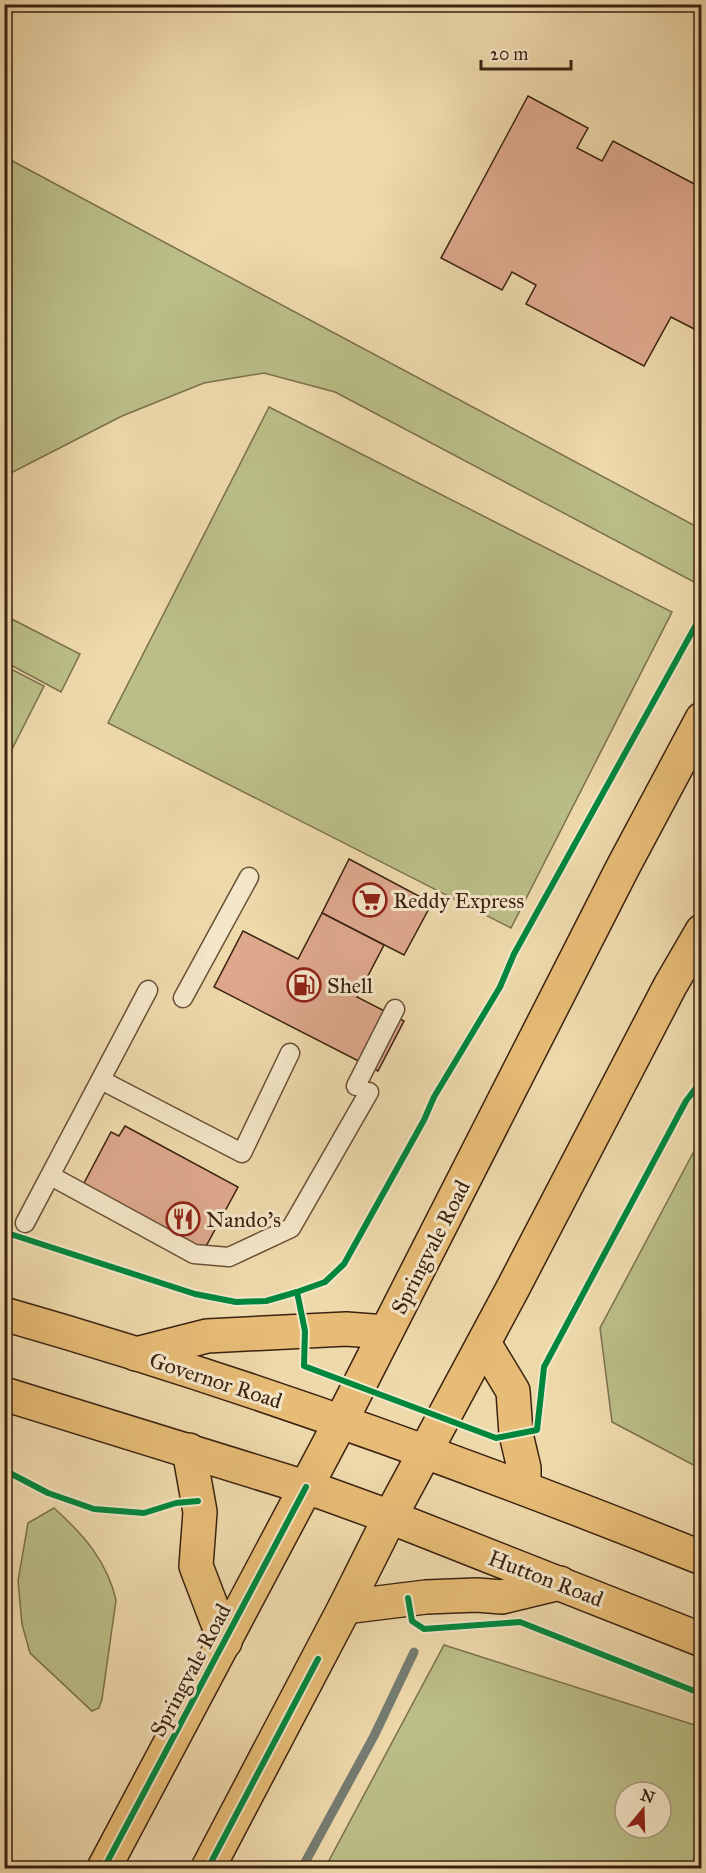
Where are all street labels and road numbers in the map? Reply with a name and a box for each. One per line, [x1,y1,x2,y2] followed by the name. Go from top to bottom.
[385,1176,476,1319] street label: Springvale Road
[146,1346,286,1415] street label: Governor Road
[485,1544,607,1613] street label: Hutton Road
[144,1599,237,1741] street label: Springvale Road

